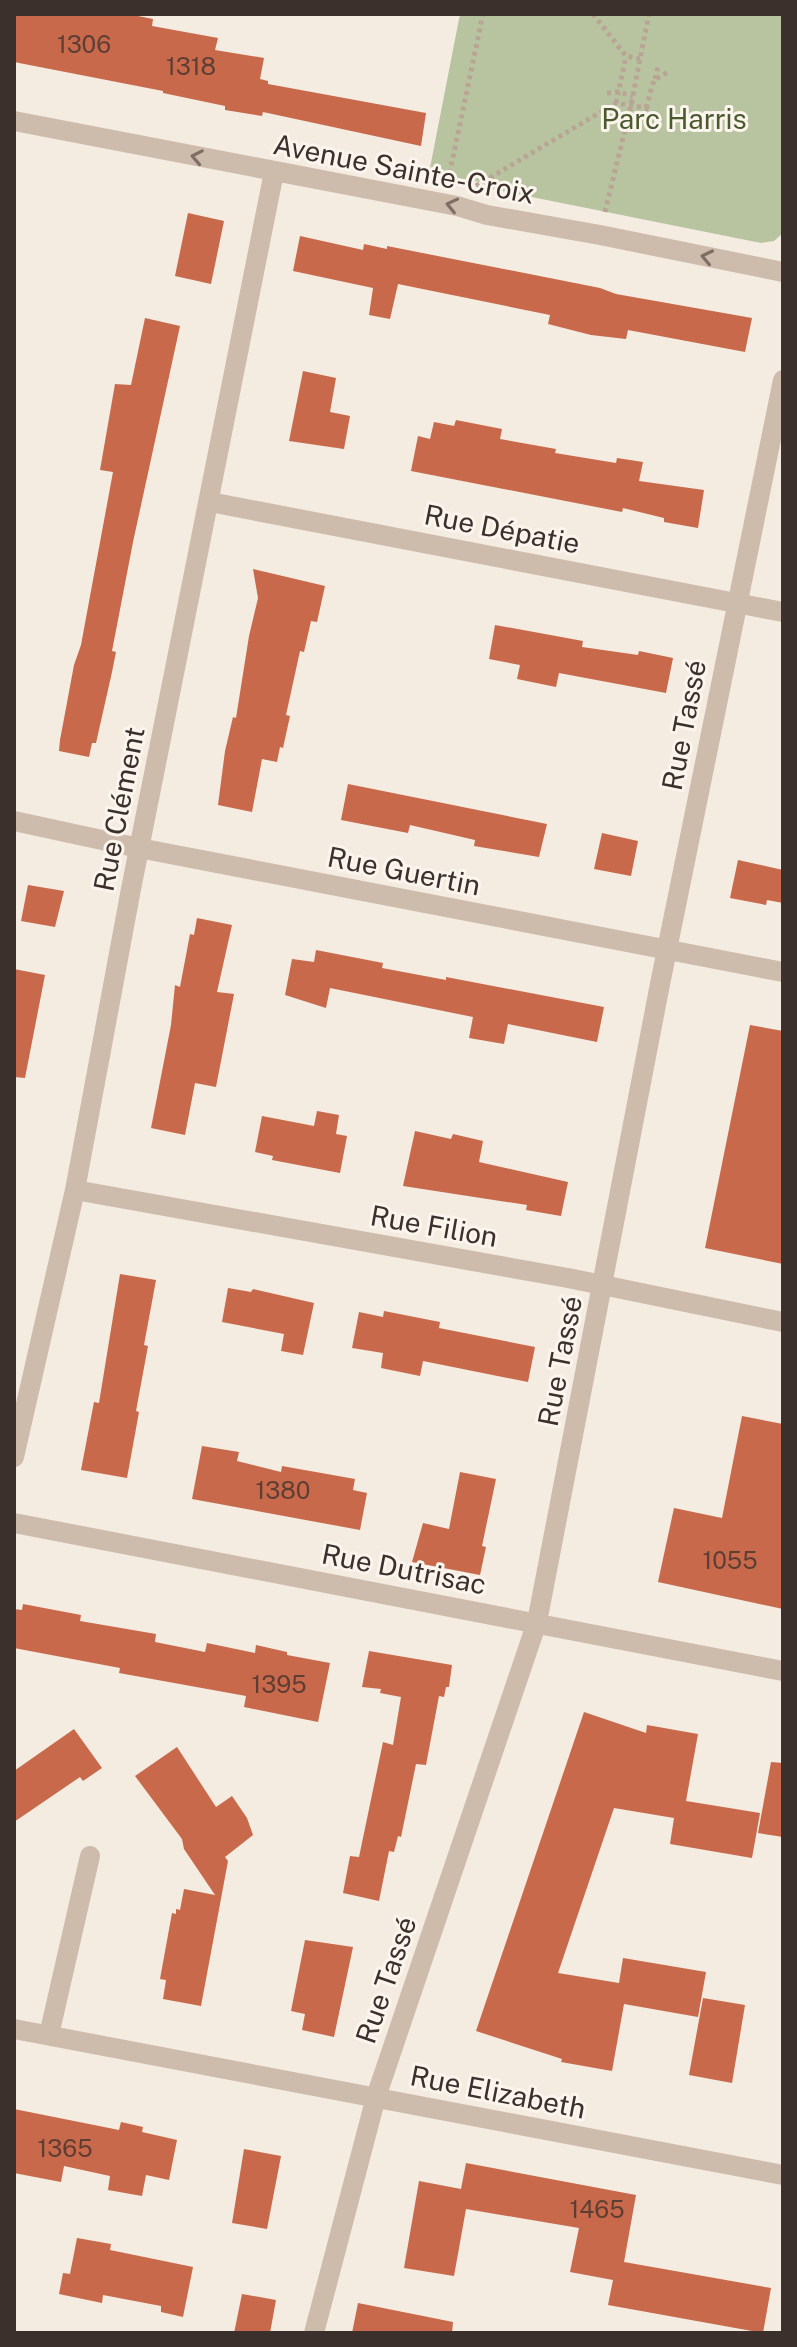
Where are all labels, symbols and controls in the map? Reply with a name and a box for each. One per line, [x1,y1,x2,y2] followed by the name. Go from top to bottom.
[57,30,111,58] house number: 1306
[166,52,216,80] house number: 1318
[601,102,747,135] park label: Parc Harris
[271,127,538,210] street label: Avenue Sainte-Croix
[191,149,205,166] one-way arrow
[446,197,459,214] one-way arrow
[700,249,714,266] one-way arrow
[422,497,583,560] street label: Rue Dépatie
[655,657,712,793] street label: Rue Tassé
[86,724,151,894] street label: Rue Clément
[325,840,483,901] street label: Rue Guertin
[368,1198,500,1253] street label: Rue Filion
[531,1293,588,1429] street label: Rue Tassé
[256,1476,310,1504] house number: 1380
[319,1536,489,1601] street label: Rue Dutrisac
[702,1546,758,1574] house number: 1055
[251,1670,307,1698] house number: 1395
[348,1912,423,2048] street label: Rue Tassé
[408,2058,588,2125] street label: Rue Elizabeth
[37,2134,93,2162] house number: 1365
[569,2195,625,2223] house number: 1465

